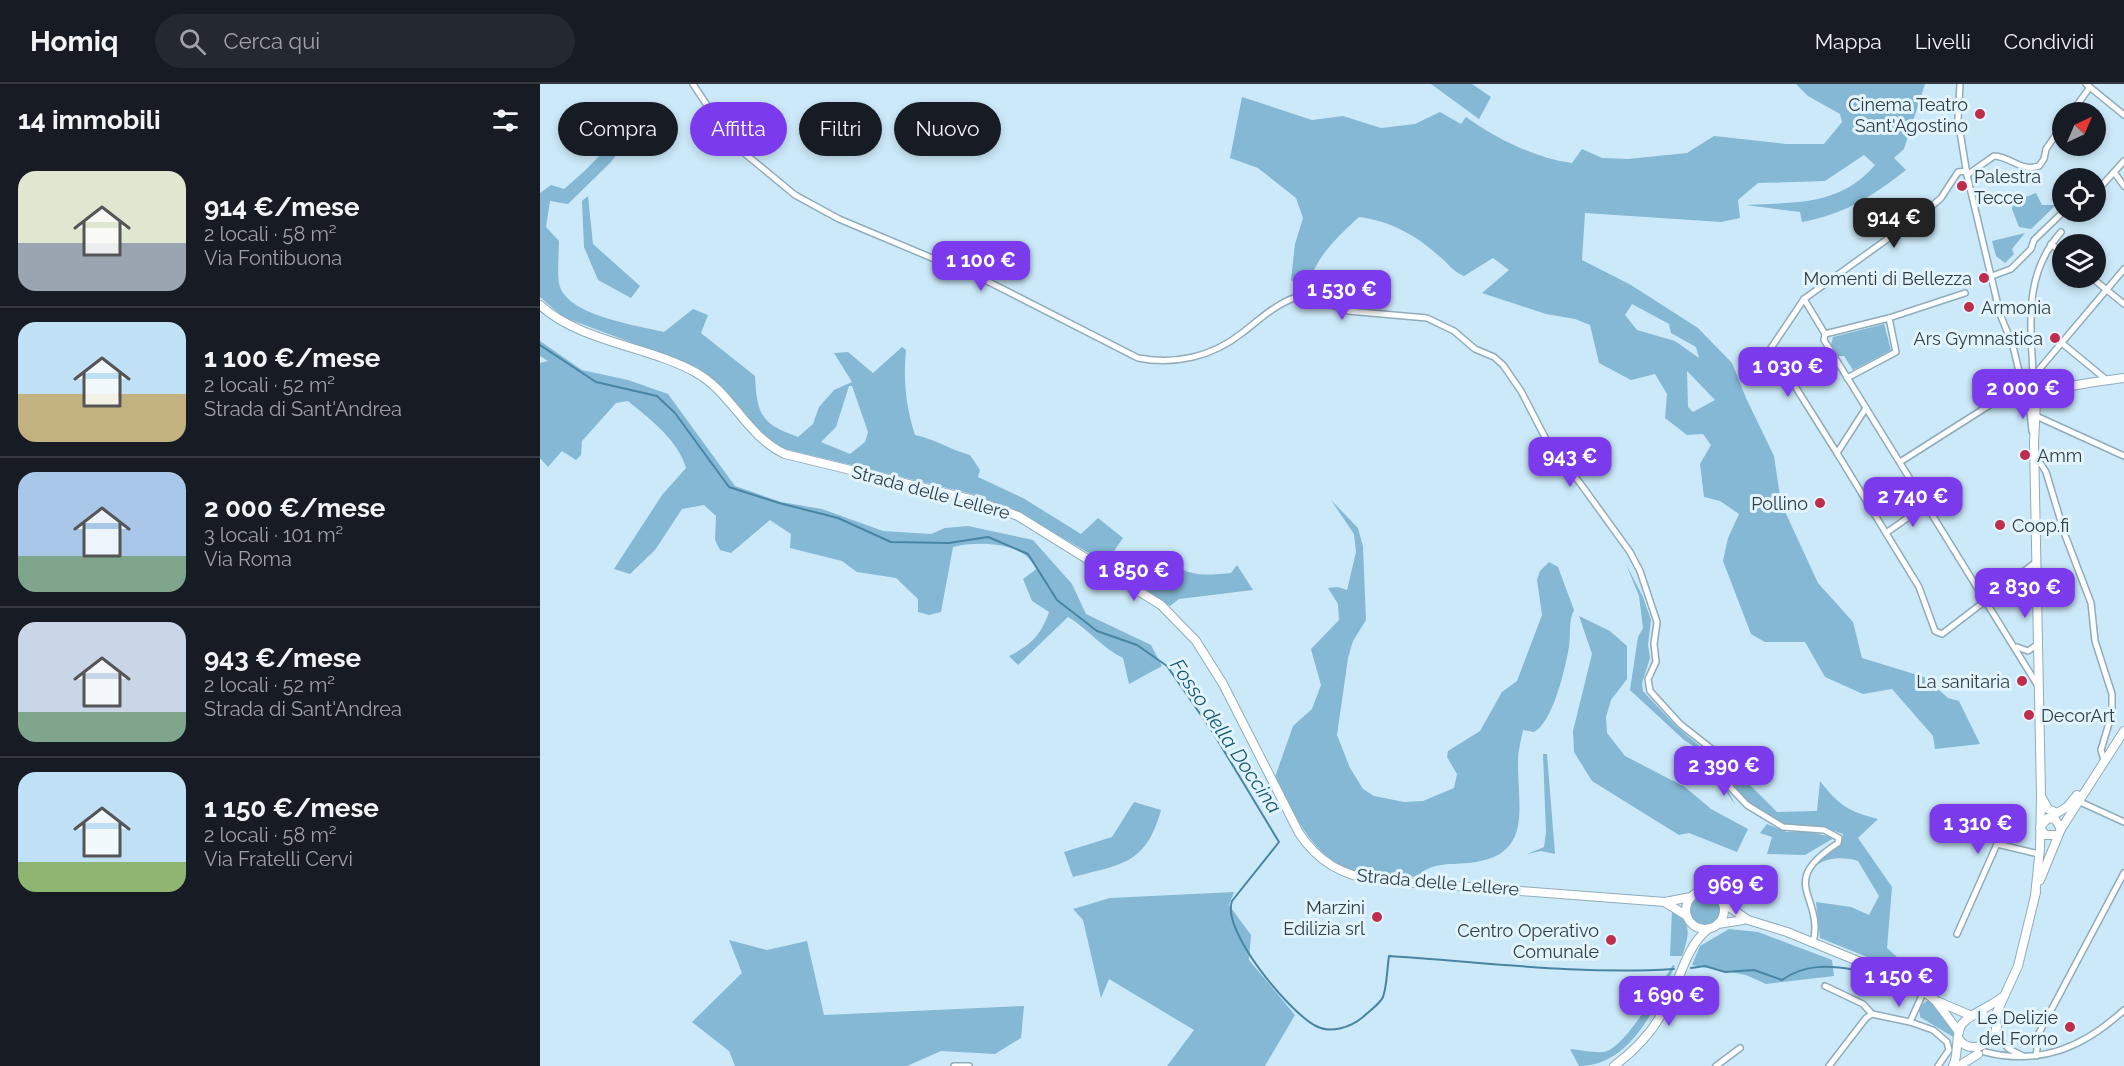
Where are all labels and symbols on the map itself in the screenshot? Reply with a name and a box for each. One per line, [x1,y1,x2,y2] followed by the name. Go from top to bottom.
[1848,94,1968,136] place label: Cinema Teatro Sant'Agostino
[2052,102,2106,156] north arrow
[1973,107,1987,121] marker: Cinema Teatro Sant'Agostino
[1974,166,2041,208] place label: Palestra Tecce
[1955,179,1969,193] marker: Palestra Tecce
[1852,198,1936,249] pin: 914 €
[926,241,1036,292] pin: 1 100 €
[1804,268,1972,289] place label: Momenti di Bellezza
[1287,270,1397,321] pin: 1 530 €
[1977,271,1991,285] marker: Momenti di Bellezza
[1981,297,2051,318] place label: Armonia
[1962,300,1976,314] marker: Armonia
[1914,328,2043,349] place label: Ars Gymnastica
[2048,331,2062,345] marker: Ars Gymnastica
[1733,347,1843,398] pin: 1 030 €
[1968,369,2078,420] pin: 2 000 €
[1528,437,1612,488] pin: 943 €
[2037,445,2082,466] place label: Amm
[2018,448,2032,462] marker: Amm
[850,461,1013,523] street label: Strada delle Lellere
[1858,477,1968,528] pin: 2 740 €
[1751,493,1808,514] place label: Pollino
[1813,496,1827,510] marker: Pollino
[2012,515,2069,536] place label: Coop.fi
[1993,518,2007,532] marker: Coop.fi
[1079,551,1189,602] pin: 1 850 €
[1970,568,2080,619] pin: 2 830 €
[1165,654,1287,818] water label: Fosso della Doccina
[1916,671,2010,692] place label: La sanitaria
[2015,674,2029,688] marker: La sanitaria
[2041,705,2115,726] place label: DecorArt
[2022,708,2036,722] marker: DecorArt
[1669,746,1779,797] pin: 2 390 €
[1923,804,2033,855] pin: 1 310 €
[1356,864,1521,900] street label: Strada delle Lellere
[1694,865,1778,916] pin: 969 €
[1283,897,1365,939] place label: Marzini Edilizia srl
[1370,910,1384,924] marker: Marzini Edilizia srl
[1457,920,1599,962] place label: Centro Operativo Comunale
[1604,933,1618,947] marker: Centro Operativo Comunale
[1844,957,1954,1008] pin: 1 150 €
[1614,976,1724,1027] pin: 1 690 €
[1977,1007,2058,1049] place label: Le Delizie del Forno
[2063,1020,2077,1034] marker: Le Delizie del Forno

